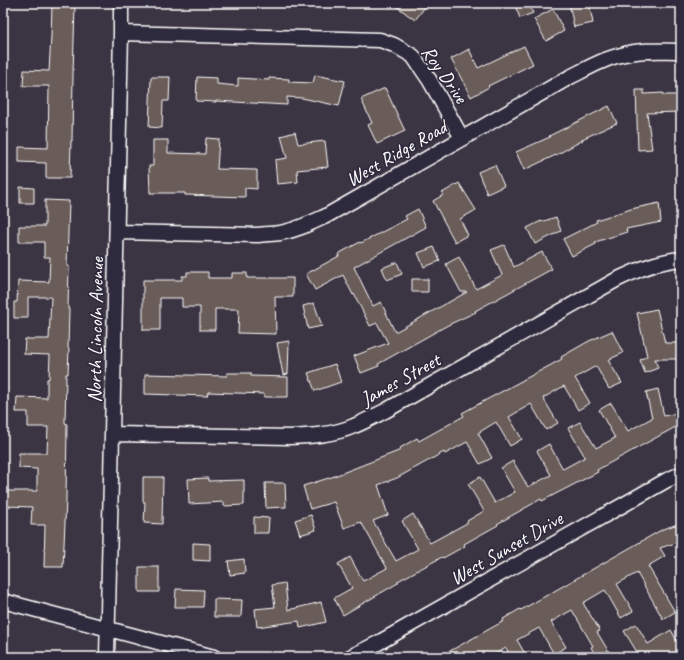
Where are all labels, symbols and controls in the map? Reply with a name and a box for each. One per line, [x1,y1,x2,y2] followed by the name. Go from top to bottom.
[416,41,474,109] street label: Roy Drive
[341,113,454,192] street label: West Ridge Road
[82,256,109,403] street label: North Lincoln Avenue
[355,346,447,412] street label: James Street
[445,505,568,591] street label: West Sunset Drive

